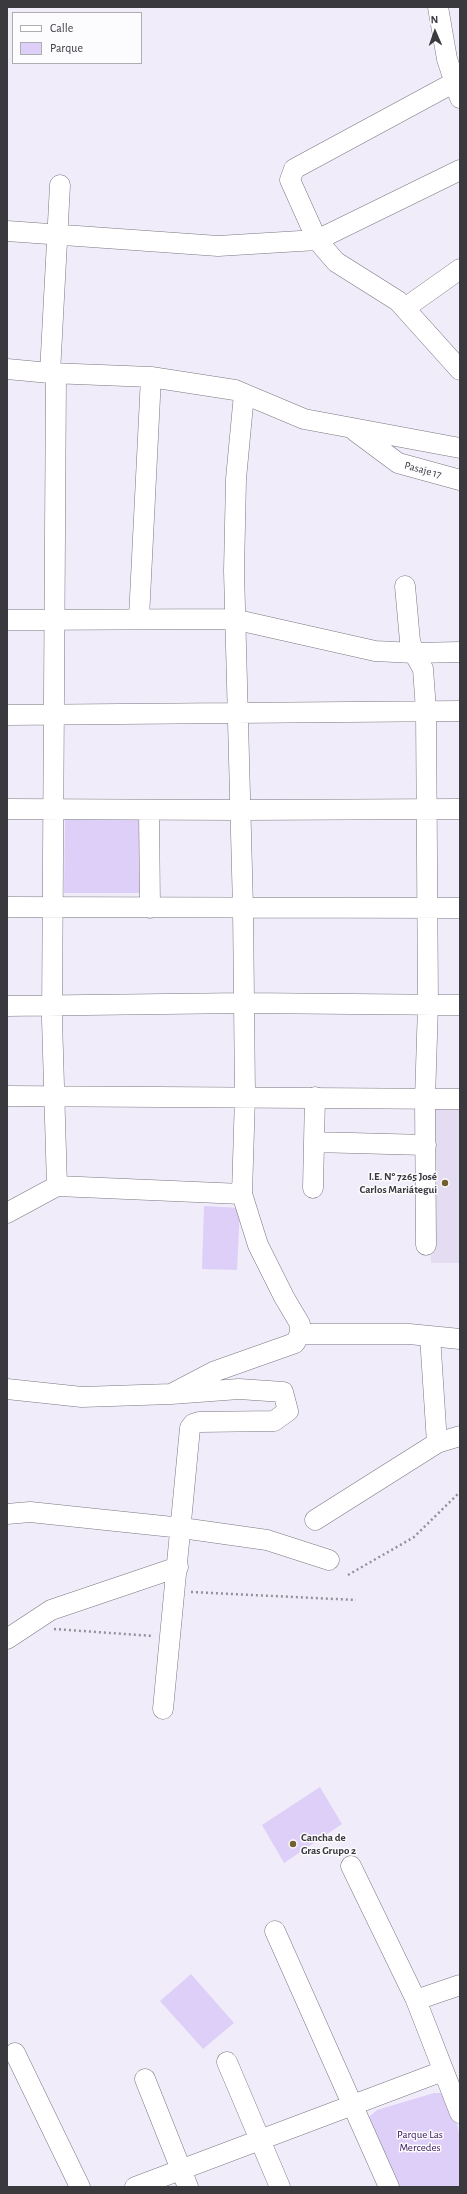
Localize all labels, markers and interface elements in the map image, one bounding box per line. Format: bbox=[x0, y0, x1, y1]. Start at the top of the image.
legend bbox=[12, 12, 142, 64]
north arrow bbox=[415, 12, 455, 52]
text: N bbox=[431, 14, 439, 25]
text: Calle bbox=[50, 22, 73, 34]
text: Parque bbox=[50, 42, 83, 54]
street label: Pasaje 17 bbox=[403, 459, 443, 481]
place label: I.E. Nº 7265 José Carlos Mariátegui bbox=[359, 1170, 437, 1196]
marker: I.E. Nº 7265 José Carlos Mariátegui bbox=[440, 1178, 450, 1188]
place label: Cancha de Gras Grupo 2 bbox=[301, 1831, 356, 1857]
marker: Cancha de Gras Grupo 2 bbox=[288, 1839, 298, 1849]
park label: Parque Las Mercedes bbox=[397, 2128, 443, 2154]

